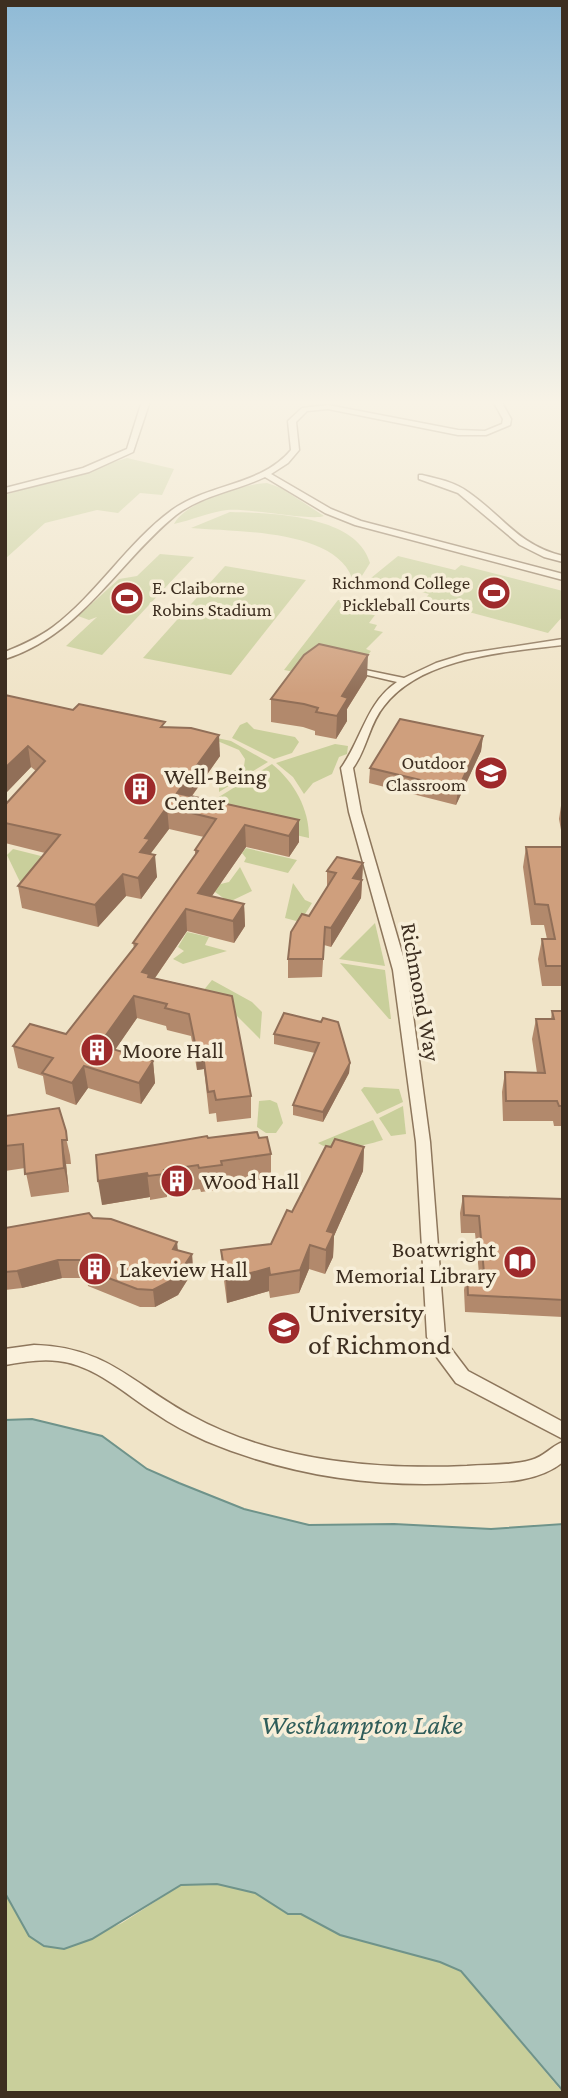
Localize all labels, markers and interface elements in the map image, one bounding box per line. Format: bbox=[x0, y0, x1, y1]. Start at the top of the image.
place label: Richmond College Pickleball Courts bbox=[332, 572, 470, 615]
sports icon: Richmond College Pickleball Courts bbox=[475, 574, 513, 612]
place label: E. Claiborne Robins Stadium bbox=[152, 577, 272, 620]
sports icon: E. Claiborne Robins Stadium bbox=[108, 579, 146, 617]
place label: Outdoor Classroom bbox=[386, 752, 466, 795]
school or university icon: Outdoor Classroom bbox=[472, 754, 510, 792]
place label: Well-Being Center bbox=[164, 763, 267, 815]
building icon: Well-Being Center bbox=[121, 770, 159, 808]
street label: Richmond Way bbox=[396, 921, 446, 1064]
building icon: Moore Hall bbox=[78, 1031, 116, 1069]
place label: Moore Hall bbox=[122, 1037, 224, 1063]
building icon: Wood Hall bbox=[158, 1162, 196, 1200]
place label: Wood Hall bbox=[202, 1168, 299, 1194]
place label: Boatwright Memorial Library bbox=[335, 1236, 496, 1288]
library icon: Boatwright Memorial Library bbox=[501, 1243, 539, 1281]
building icon: Lakeview Hall bbox=[76, 1250, 114, 1288]
place label: Lakeview Hall bbox=[119, 1256, 248, 1282]
place label: University of Richmond bbox=[308, 1297, 451, 1360]
school or university icon: University of Richmond bbox=[265, 1309, 303, 1347]
water label: Westhampton Lake bbox=[261, 1709, 463, 1740]

